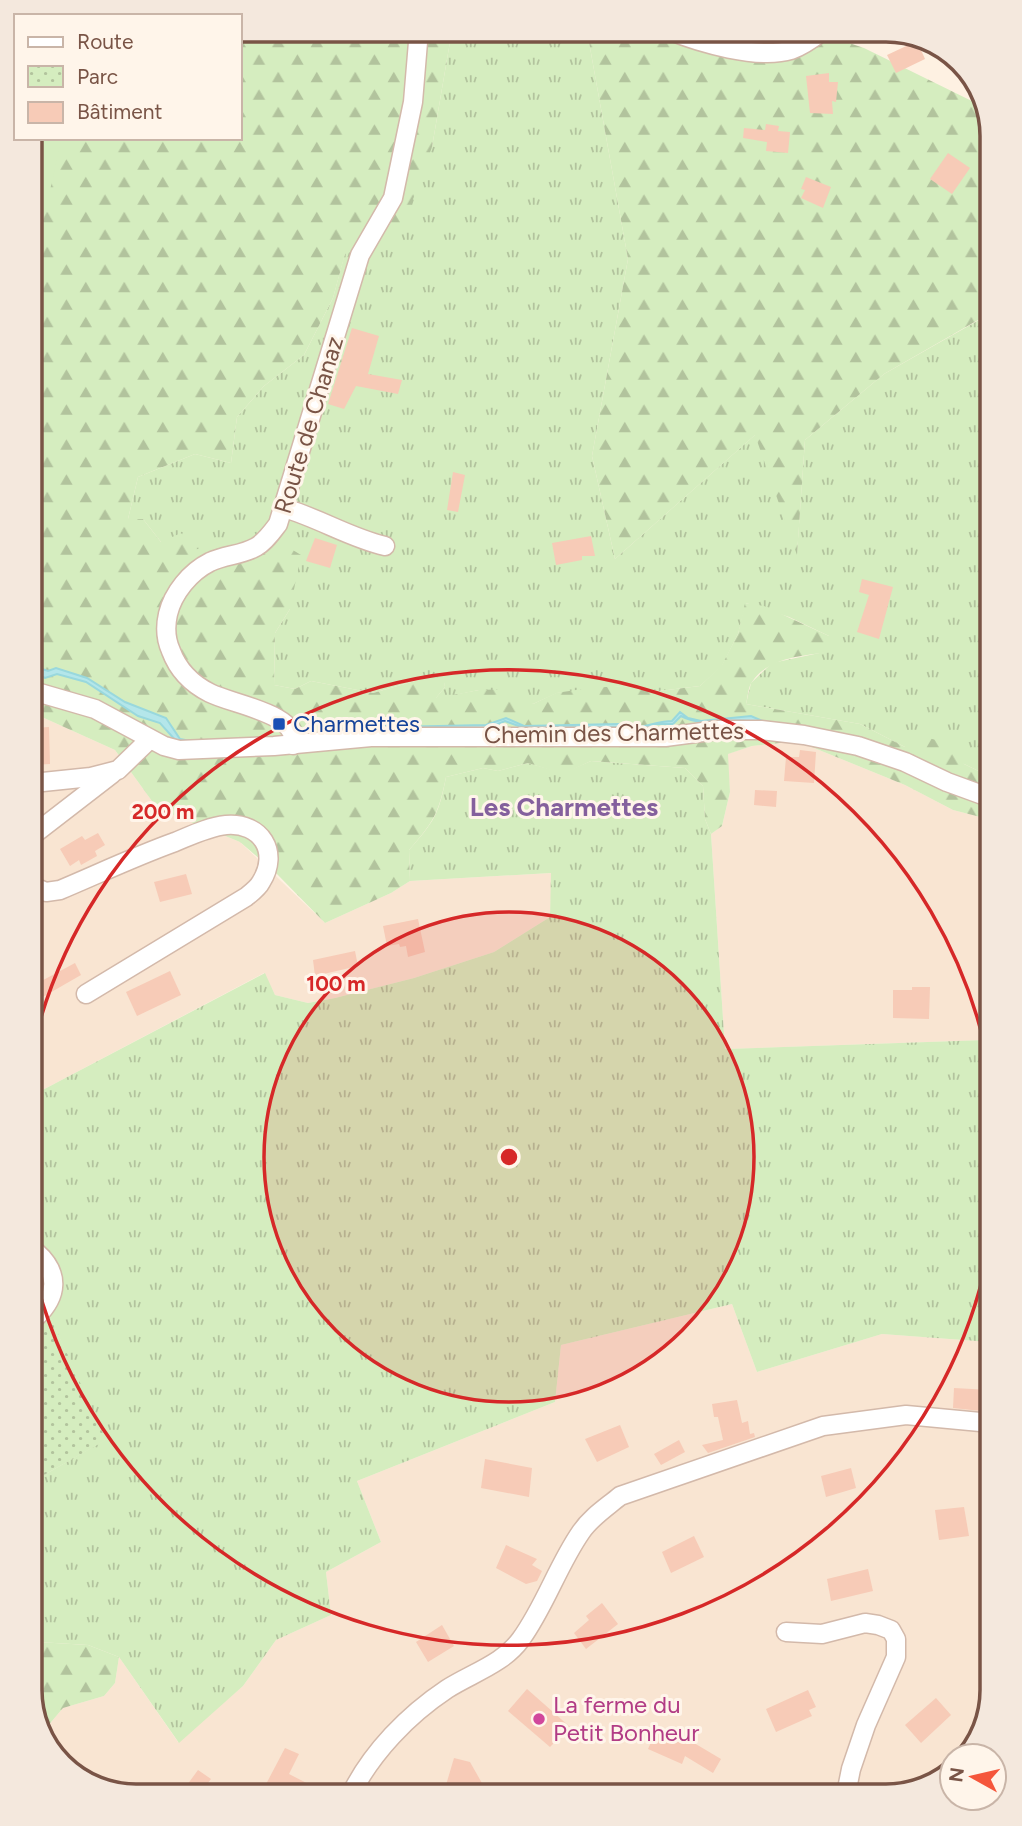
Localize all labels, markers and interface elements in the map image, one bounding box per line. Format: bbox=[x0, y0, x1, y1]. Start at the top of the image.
legend bbox=[14, 14, 242, 140]
text: Route bbox=[77, 29, 133, 54]
text: Parc bbox=[77, 64, 118, 89]
text: Bâtiment bbox=[77, 99, 162, 124]
street label: Route de Chanaz bbox=[268, 333, 349, 517]
place label: Charmettes bbox=[293, 709, 420, 738]
marker: Charmettes bbox=[271, 716, 287, 732]
street label: Chemin des Charmettes bbox=[484, 716, 744, 749]
district label: Les Charmettes bbox=[470, 791, 658, 823]
text: 200 m bbox=[132, 799, 194, 824]
text: 100 m bbox=[306, 971, 366, 996]
centre of rings bbox=[497, 1145, 521, 1169]
place label: La ferme du Petit Bonheur bbox=[553, 1690, 699, 1747]
marker: La ferme du Petit Bonheur bbox=[531, 1711, 547, 1727]
north arrow bbox=[938, 1742, 1008, 1812]
text: N bbox=[944, 1766, 969, 1784]

